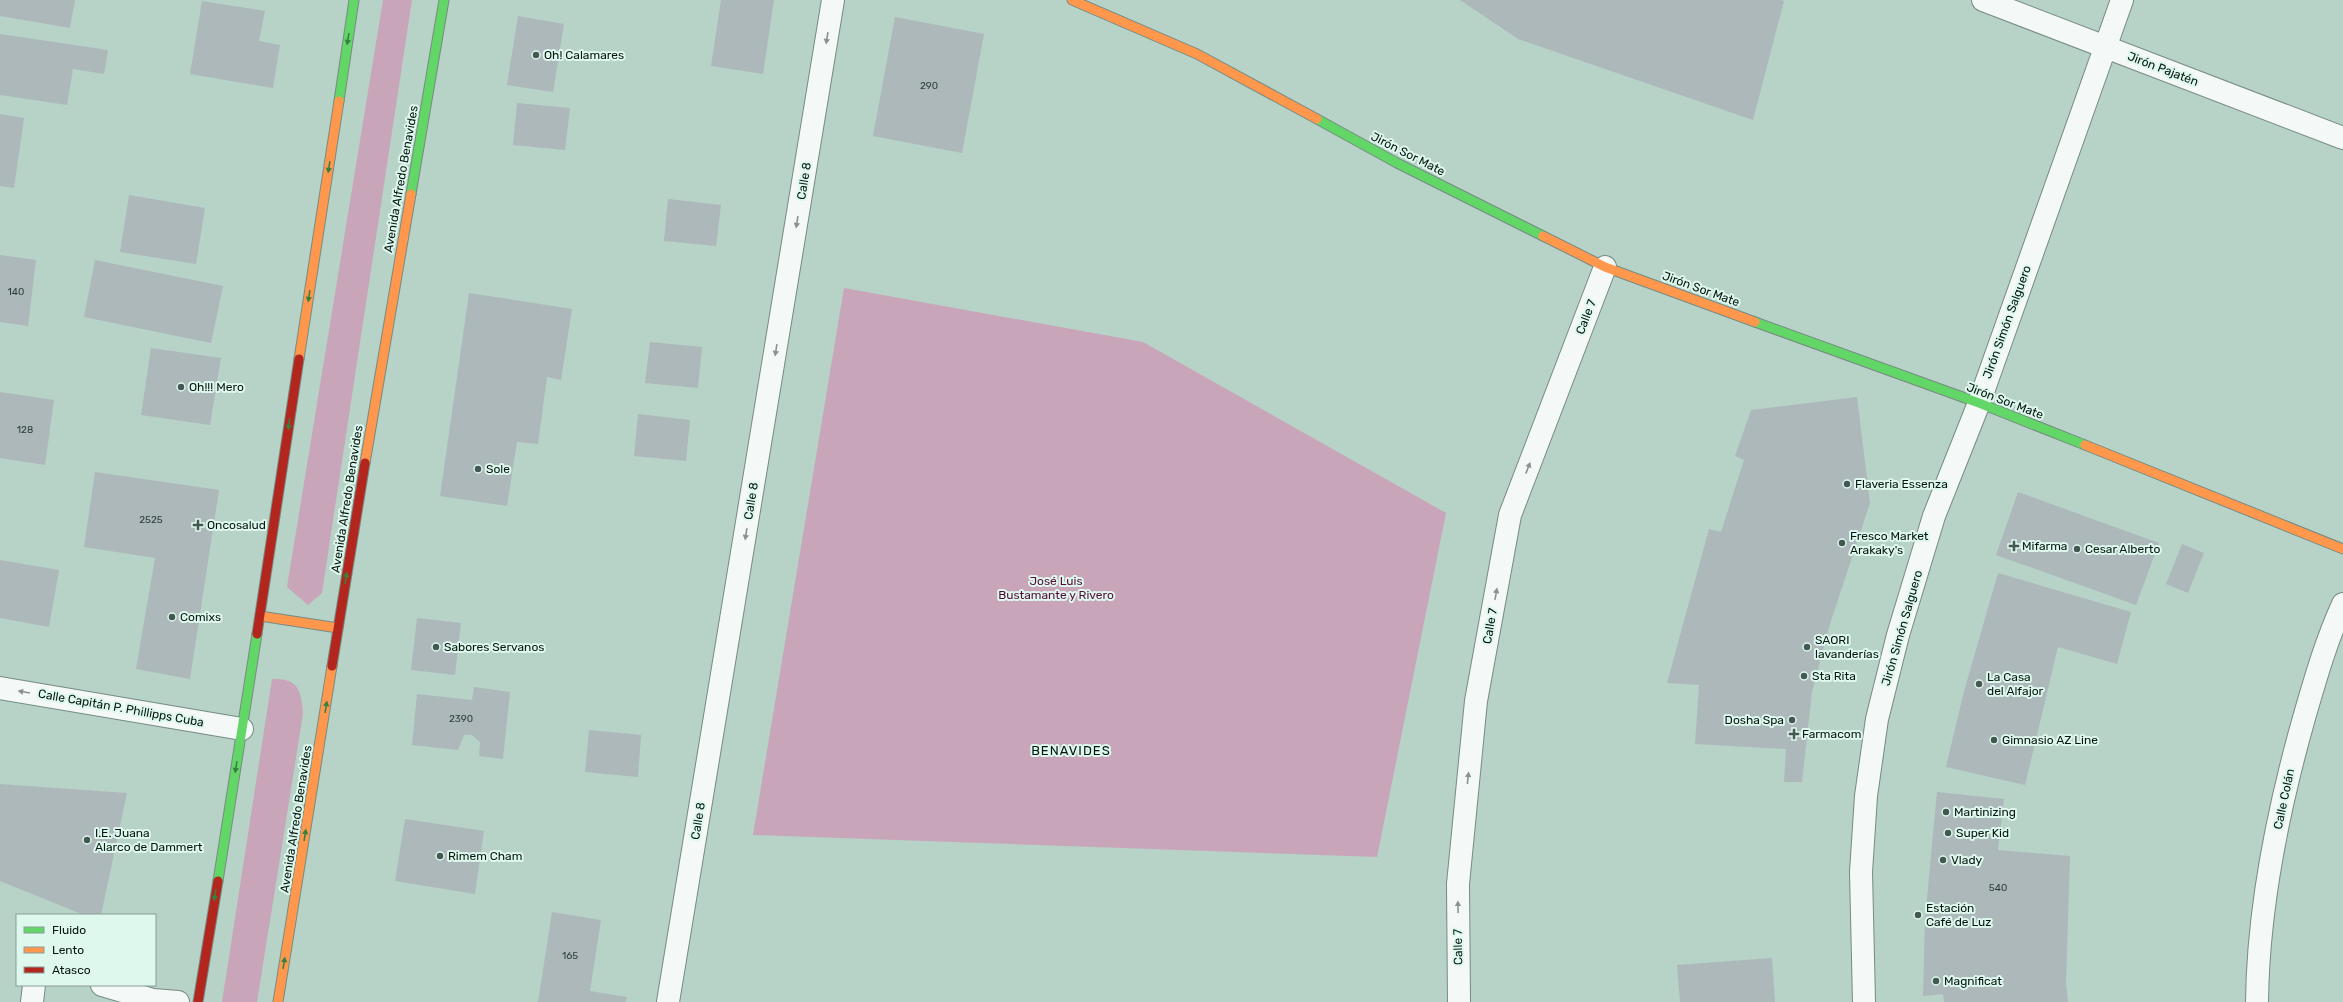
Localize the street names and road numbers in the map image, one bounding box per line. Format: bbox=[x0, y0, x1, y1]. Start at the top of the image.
street label: Jirón Pajatén bbox=[2126, 49, 2200, 89]
street label: Avenida Alfredo Benavides bbox=[381, 104, 421, 254]
street label: Jirón Sor Mate bbox=[1369, 129, 1448, 179]
street label: Calle 8 bbox=[794, 161, 814, 201]
street label: Jirón Simón Salguero bbox=[1980, 263, 2034, 381]
street label: Jirón Sor Mate bbox=[1660, 269, 1742, 310]
street label: Calle 7 bbox=[1573, 298, 1599, 336]
street label: Jirón Sor Mate bbox=[1965, 380, 2046, 422]
street label: Avenida Alfredo Benavides bbox=[328, 424, 366, 574]
street label: Calle 8 bbox=[741, 481, 761, 521]
street label: Jirón Simón Salguero bbox=[1879, 568, 1925, 687]
street label: Calle 7 bbox=[1480, 607, 1500, 645]
street label: Calle Capitán P. Phillipps Cuba bbox=[37, 687, 205, 729]
street label: Avenida Alfredo Benavides bbox=[277, 744, 315, 894]
street label: Calle Colán bbox=[2271, 767, 2297, 831]
street label: Calle 8 bbox=[688, 801, 708, 841]
street label: Calle 7 bbox=[1451, 929, 1465, 965]

